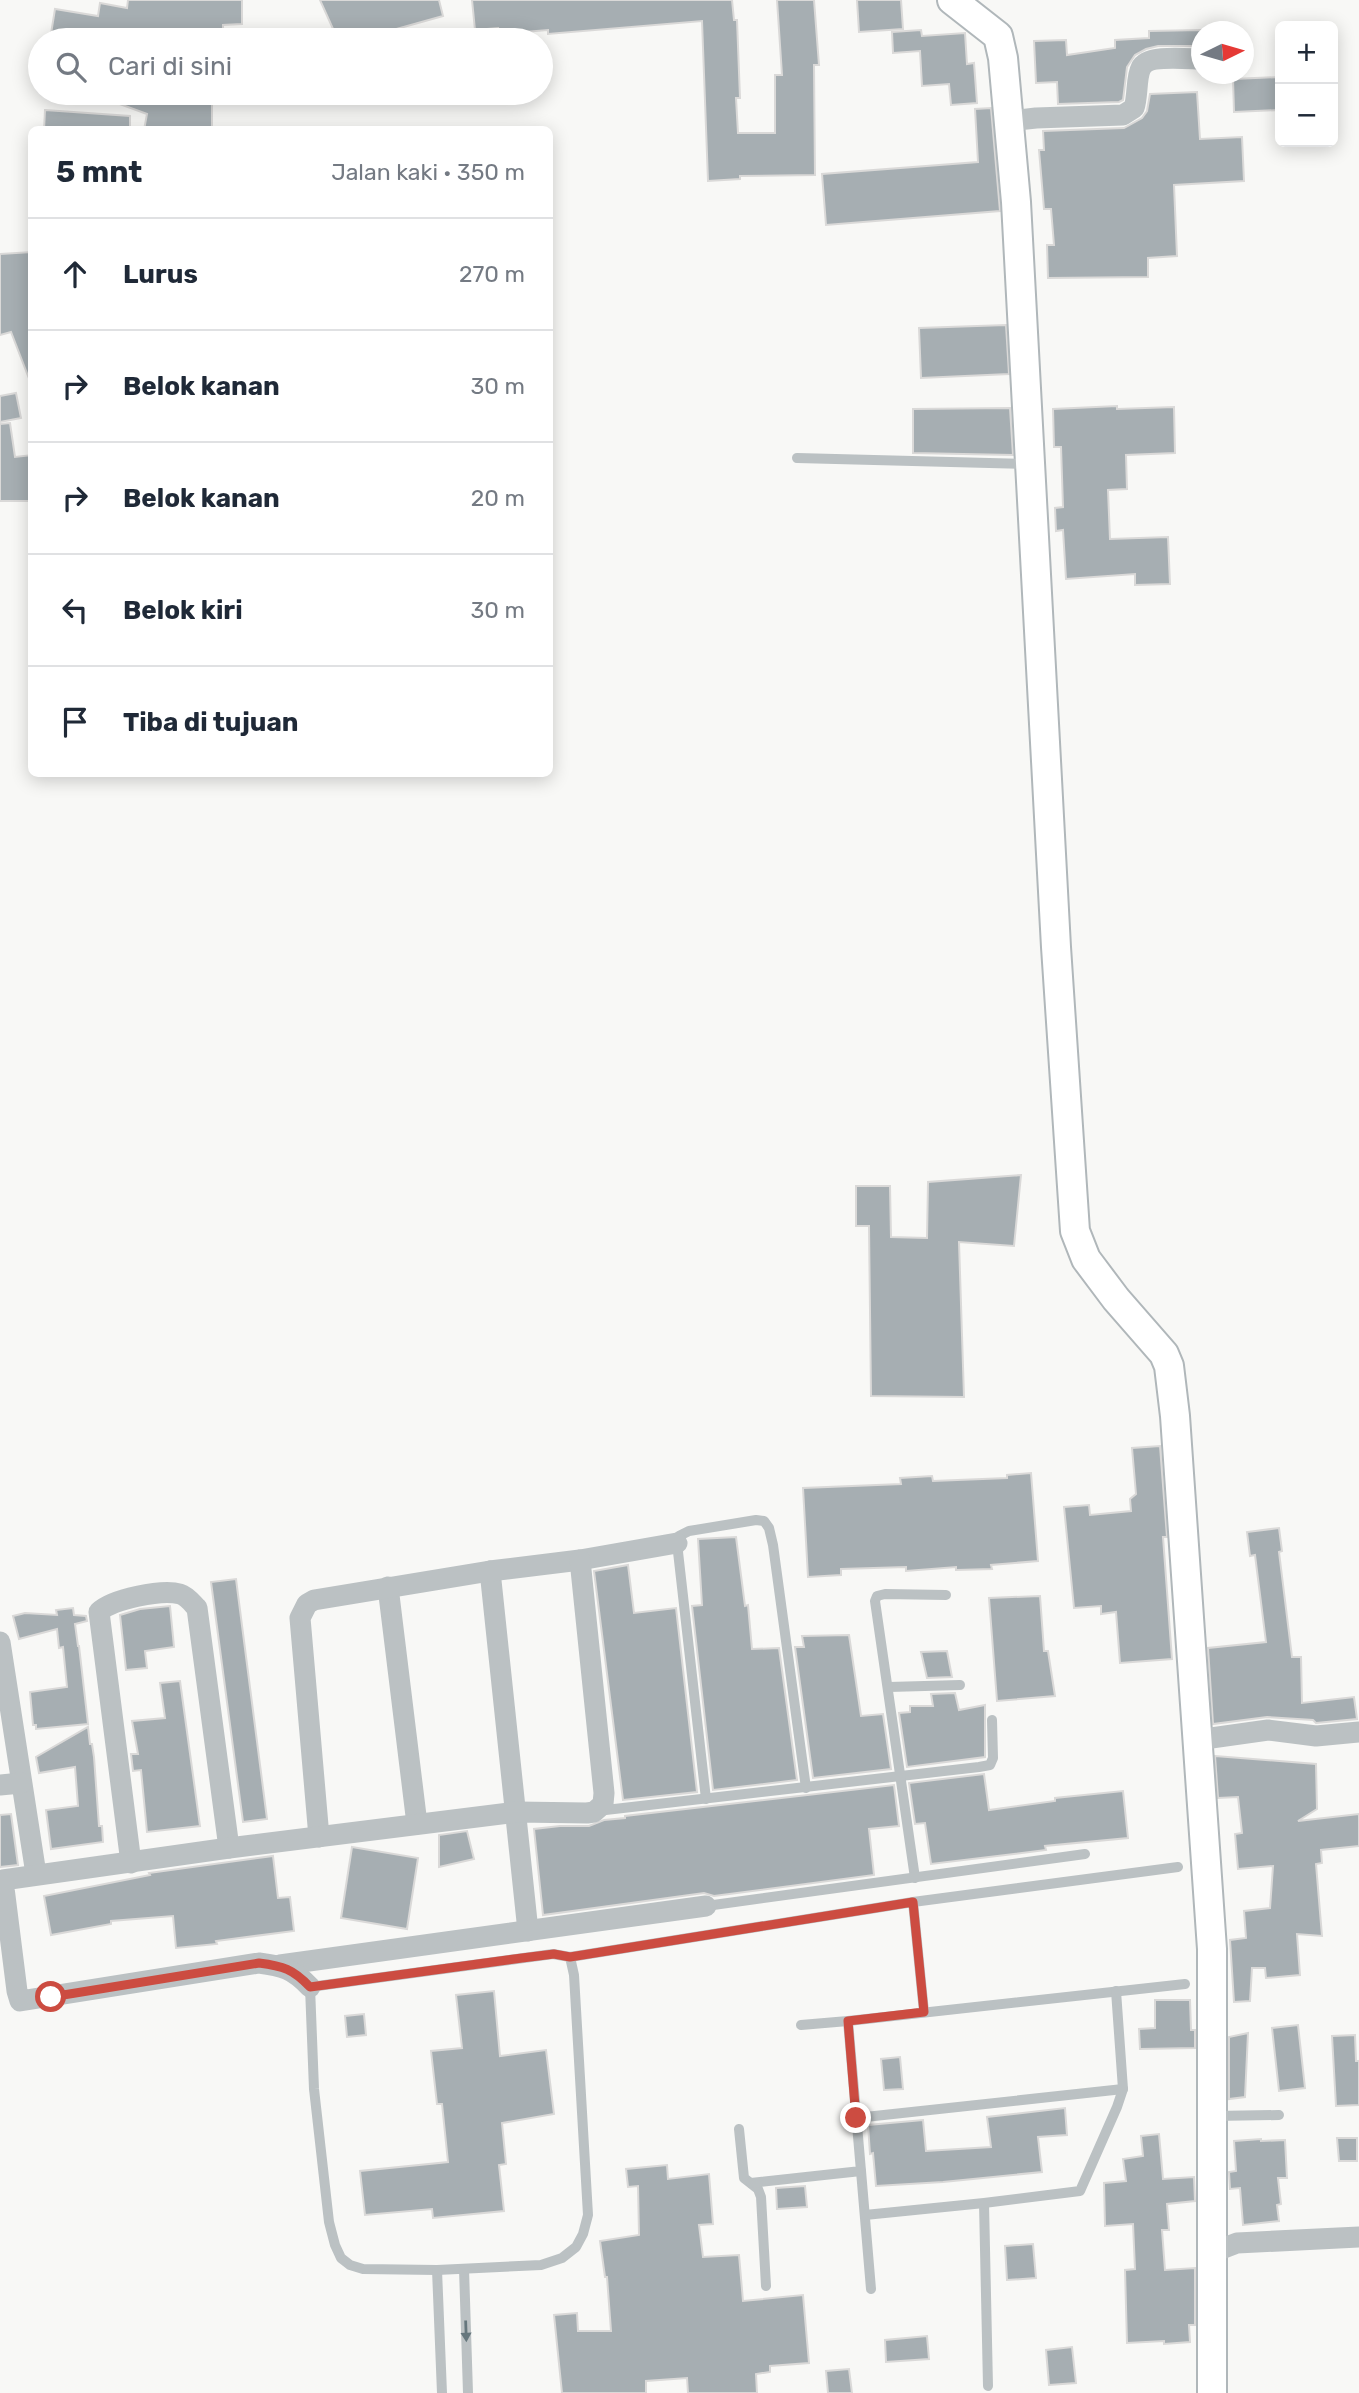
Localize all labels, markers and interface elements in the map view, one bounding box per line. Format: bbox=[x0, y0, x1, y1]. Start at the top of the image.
north arrow bbox=[1191, 21, 1254, 84]
map controls bbox=[1275, 21, 1338, 147]
button: + bbox=[1275, 21, 1338, 84]
search box bbox=[28, 28, 553, 105]
icon: search bbox=[52, 48, 90, 86]
text: Cari di sini bbox=[108, 51, 232, 82]
button: − bbox=[1275, 84, 1338, 147]
text: 5 mnt bbox=[56, 154, 142, 190]
text: Jalan kaki · 350 m bbox=[331, 158, 525, 186]
icon: ahead bbox=[56, 255, 94, 293]
text: Lurus bbox=[123, 259, 198, 290]
text: 270 m bbox=[459, 260, 525, 288]
icon: right bbox=[56, 367, 94, 405]
text: Belok kanan bbox=[123, 371, 280, 402]
text: 30 m bbox=[470, 372, 525, 400]
icon: right bbox=[56, 479, 94, 517]
text: Belok kanan bbox=[123, 483, 280, 514]
text: 20 m bbox=[471, 484, 525, 512]
icon: left bbox=[56, 591, 94, 629]
text: Belok kiri bbox=[123, 595, 243, 626]
text: 30 m bbox=[470, 596, 525, 624]
icon: arrive bbox=[56, 703, 94, 741]
text: Tiba di tujuan bbox=[123, 707, 298, 738]
route start bbox=[35, 1981, 66, 2012]
route end bbox=[840, 2102, 871, 2133]
one-way arrow bbox=[460, 2320, 471, 2342]

